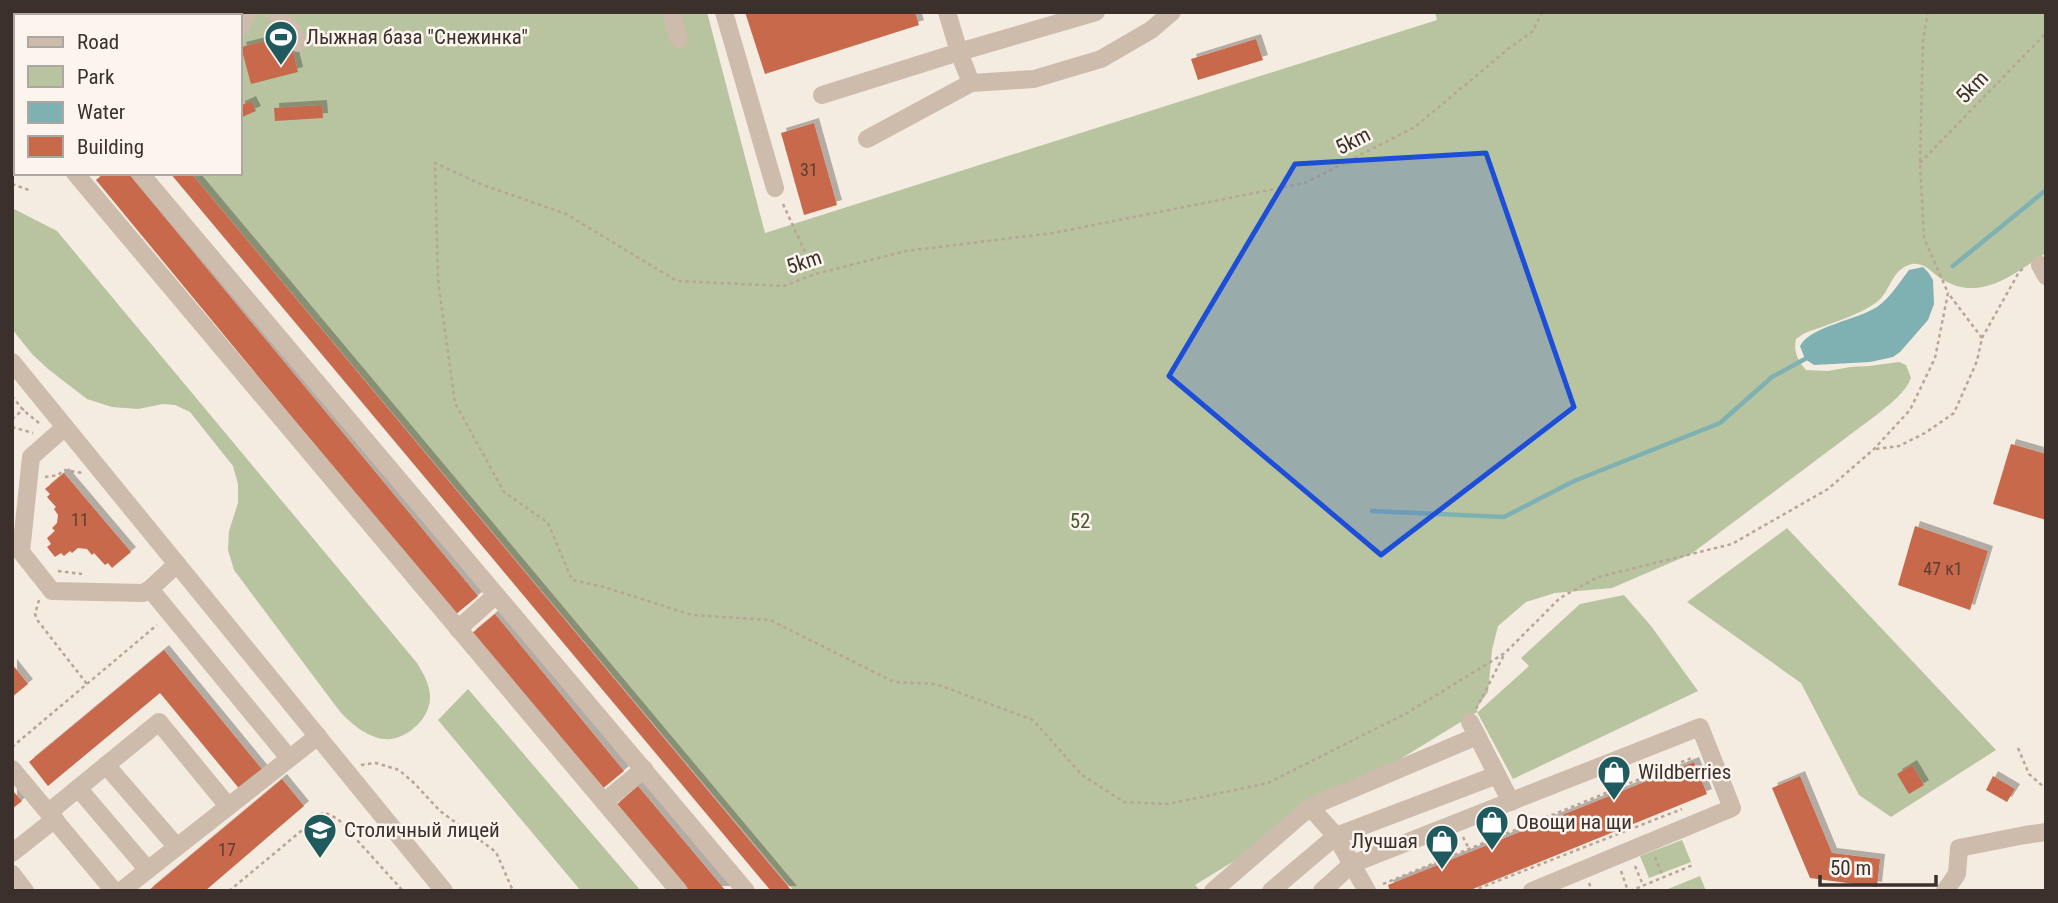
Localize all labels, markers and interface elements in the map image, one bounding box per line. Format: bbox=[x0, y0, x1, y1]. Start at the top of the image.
legend bbox=[14, 14, 242, 175]
sports icon: Лыжная база "Снежинка" bbox=[262, 18, 300, 67]
place label: Лыжная база "Снежинка" bbox=[306, 25, 528, 49]
text: Road bbox=[77, 30, 119, 54]
text: Park bbox=[77, 65, 115, 89]
street label: 5km bbox=[1951, 66, 1993, 108]
text: Water bbox=[77, 100, 125, 124]
street label: 5km bbox=[1332, 122, 1374, 160]
text: Building bbox=[77, 135, 144, 159]
house number: 31 bbox=[800, 159, 818, 180]
street label: 5km bbox=[783, 245, 825, 279]
house number: 11 bbox=[71, 509, 89, 530]
park label: 52 bbox=[1070, 509, 1090, 533]
house number: 47 к1 bbox=[1923, 558, 1963, 579]
shop icon: Wildberries bbox=[1595, 753, 1633, 802]
place label: Wildberries bbox=[1638, 760, 1731, 784]
shop icon: Овощи на щи bbox=[1473, 803, 1511, 852]
place label: Овощи на щи bbox=[1516, 810, 1632, 834]
school or university icon: Столичный лицей bbox=[301, 811, 339, 860]
place label: Столичный лицей bbox=[344, 818, 500, 842]
shop icon: Лучшая bbox=[1423, 822, 1461, 871]
place label: Лучшая bbox=[1351, 829, 1418, 853]
house number: 17 bbox=[218, 839, 236, 860]
scale bar bbox=[1820, 844, 1936, 888]
text: 50 m bbox=[1830, 856, 1871, 880]

